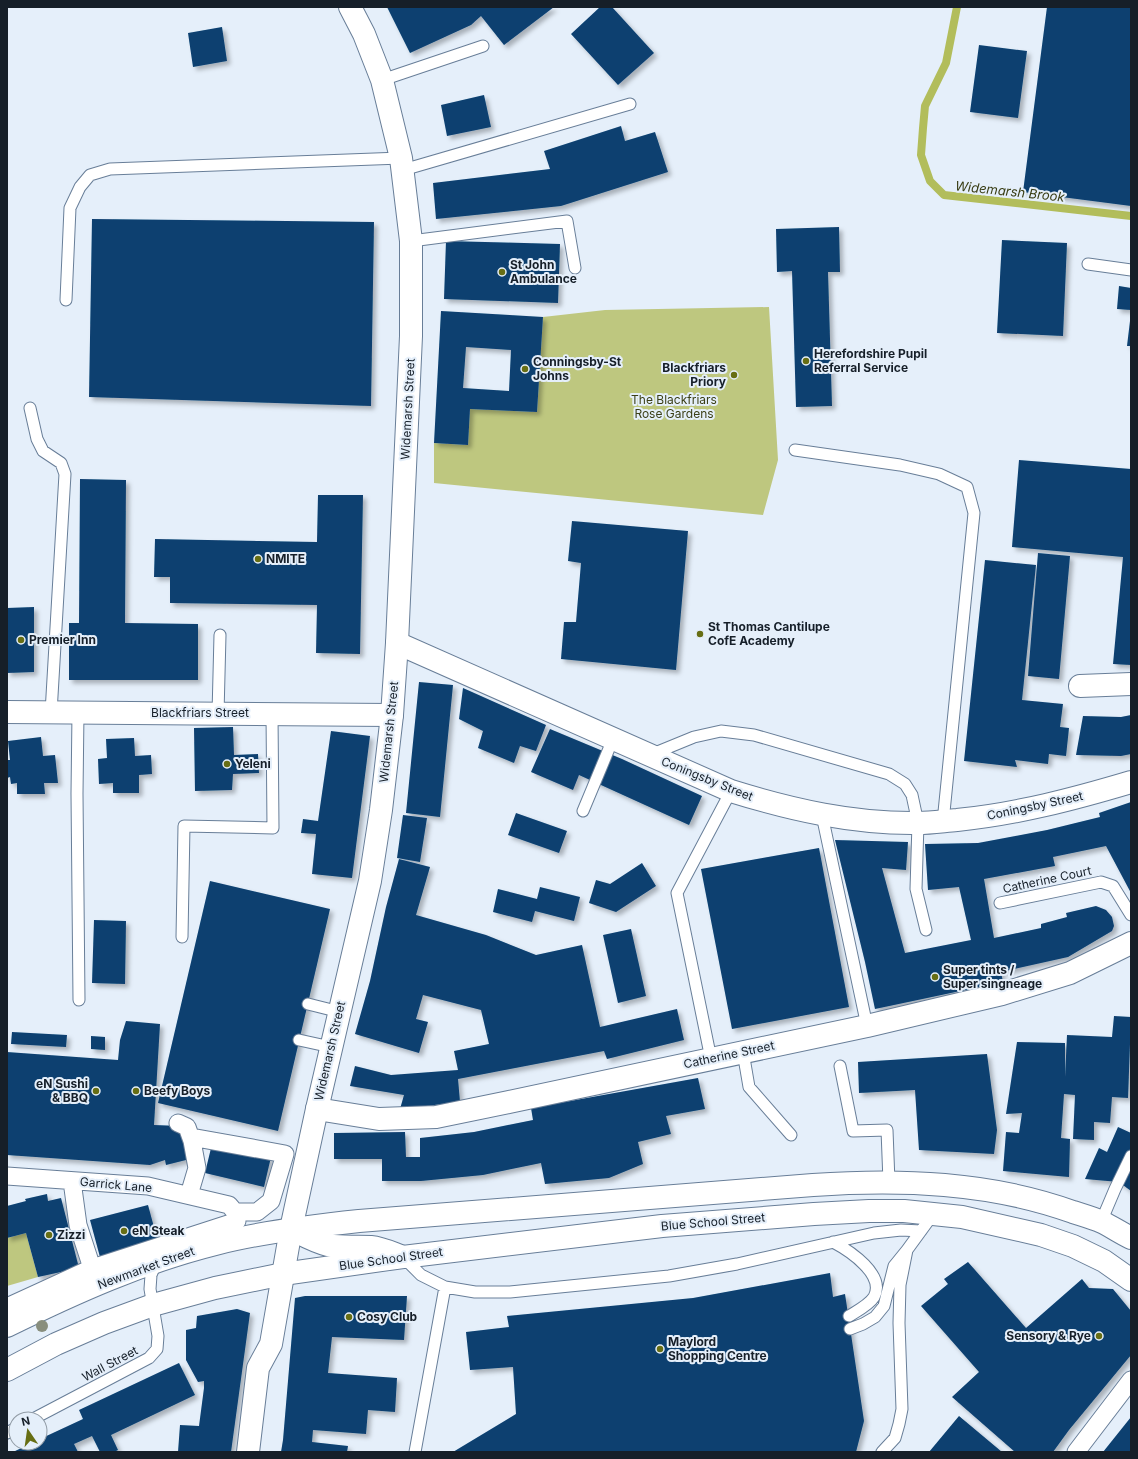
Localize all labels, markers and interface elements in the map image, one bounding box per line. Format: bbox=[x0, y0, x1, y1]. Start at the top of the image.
water label: Widemarsh Brook bbox=[955, 177, 1066, 205]
place label: St John Ambulance bbox=[510, 257, 577, 286]
marker: St John Ambulance bbox=[497, 267, 507, 277]
place label: Herefordshire Pupil Referral Service bbox=[814, 346, 927, 375]
place label: Conningsby-St Johns bbox=[533, 354, 622, 383]
marker: Herefordshire Pupil Referral Service bbox=[801, 356, 811, 366]
street label: Widemarsh Street bbox=[397, 358, 418, 460]
place label: Blackfriars Priory bbox=[662, 360, 727, 389]
marker: Conningsby-St Johns bbox=[520, 364, 530, 374]
marker: Blackfriars Priory bbox=[729, 370, 739, 380]
park label: The Blackfriars Rose Gardens bbox=[631, 392, 717, 421]
place label: NMITE bbox=[266, 551, 305, 566]
marker: NMITE bbox=[253, 554, 263, 564]
place label: St Thomas Cantilupe CofE Academy bbox=[708, 619, 830, 648]
marker: St Thomas Cantilupe CofE Academy bbox=[695, 629, 705, 639]
place label: Premier Inn bbox=[29, 632, 96, 647]
marker: Premier Inn bbox=[16, 635, 26, 645]
street label: Widemarsh Street bbox=[376, 681, 401, 783]
street label: Blackfriars Street bbox=[151, 705, 249, 720]
street label: Coningsby Street bbox=[659, 753, 755, 804]
place label: Yeleni bbox=[235, 756, 271, 771]
marker: Yeleni bbox=[222, 759, 232, 769]
street label: Coningsby Street bbox=[985, 788, 1084, 823]
street label: Catherine Court bbox=[1001, 863, 1093, 896]
place label: Super tints / Super singneage bbox=[943, 962, 1042, 991]
marker: Super tints / Super singneage bbox=[930, 972, 940, 982]
street label: Widemarsh Street bbox=[311, 1000, 348, 1102]
street label: Catherine Street bbox=[682, 1038, 776, 1071]
place label: eN Sushi & BBQ bbox=[36, 1076, 88, 1105]
place label: Beefy Boys bbox=[144, 1083, 210, 1098]
marker: eN Sushi & BBQ bbox=[91, 1086, 101, 1096]
marker: Beefy Boys bbox=[131, 1086, 141, 1096]
street label: Garrick Lane bbox=[79, 1174, 153, 1195]
street label: Blue School Street bbox=[660, 1209, 766, 1234]
place label: eN Steak bbox=[132, 1223, 185, 1238]
marker: eN Steak bbox=[119, 1226, 129, 1236]
place label: Zizzi bbox=[57, 1227, 85, 1242]
marker: Zizzi bbox=[44, 1230, 54, 1240]
street label: Newmarket Street bbox=[95, 1243, 196, 1292]
street label: Blue School Street bbox=[338, 1244, 444, 1273]
place label: Cosy Club bbox=[357, 1309, 418, 1324]
marker: Cosy Club bbox=[344, 1312, 354, 1322]
place label: Sensory & Rye bbox=[1006, 1328, 1091, 1343]
marker: Sensory & Rye bbox=[1094, 1331, 1104, 1341]
place label: Maylord Shopping Centre bbox=[668, 1334, 767, 1363]
street label: Wall Street bbox=[79, 1343, 140, 1385]
marker: Maylord Shopping Centre bbox=[655, 1344, 665, 1354]
north arrow bbox=[8, 1411, 48, 1451]
text: N bbox=[20, 1413, 31, 1429]

